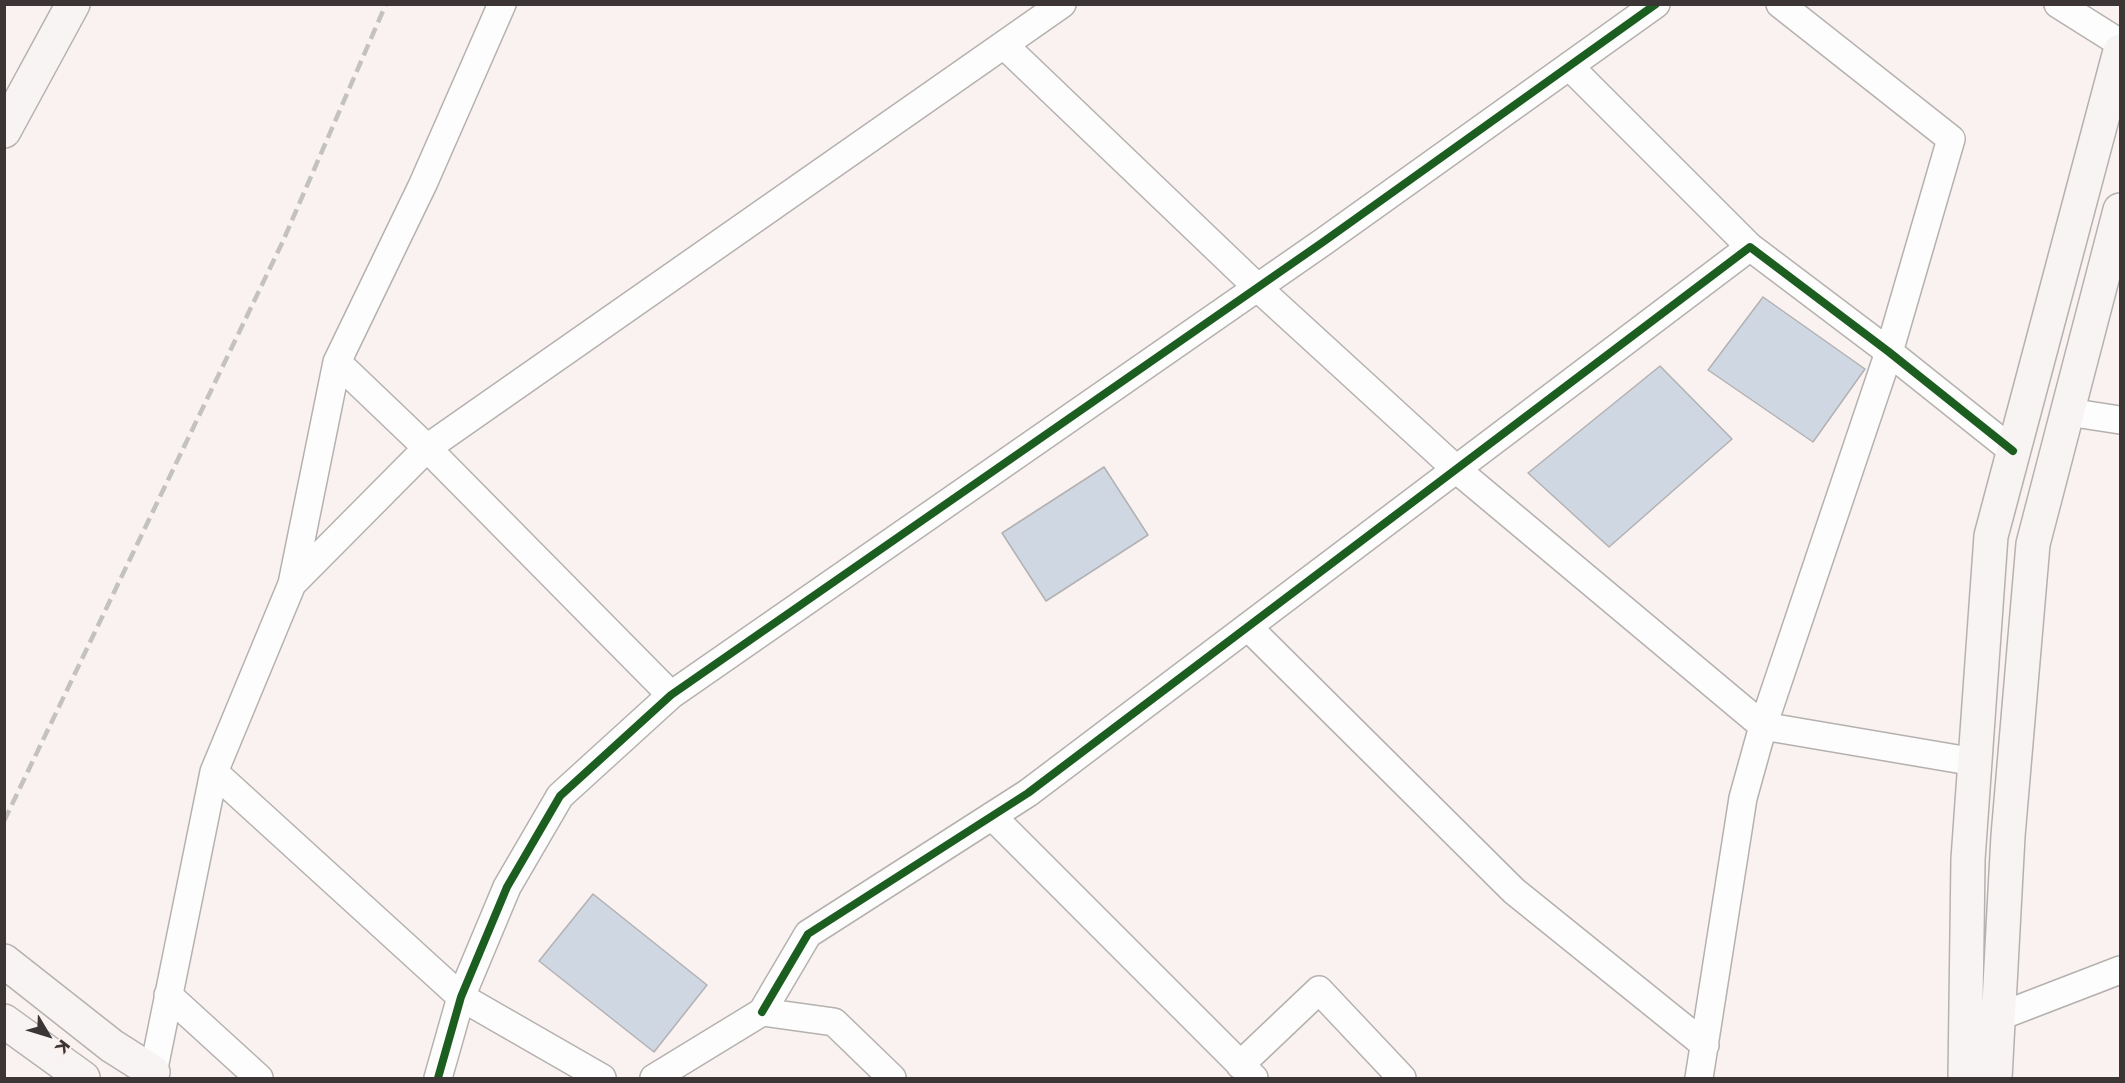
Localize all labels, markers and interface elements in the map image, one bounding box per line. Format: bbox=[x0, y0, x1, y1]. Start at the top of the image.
north arrow bbox=[18, 1005, 78, 1065]
text: K bbox=[51, 1036, 74, 1057]

